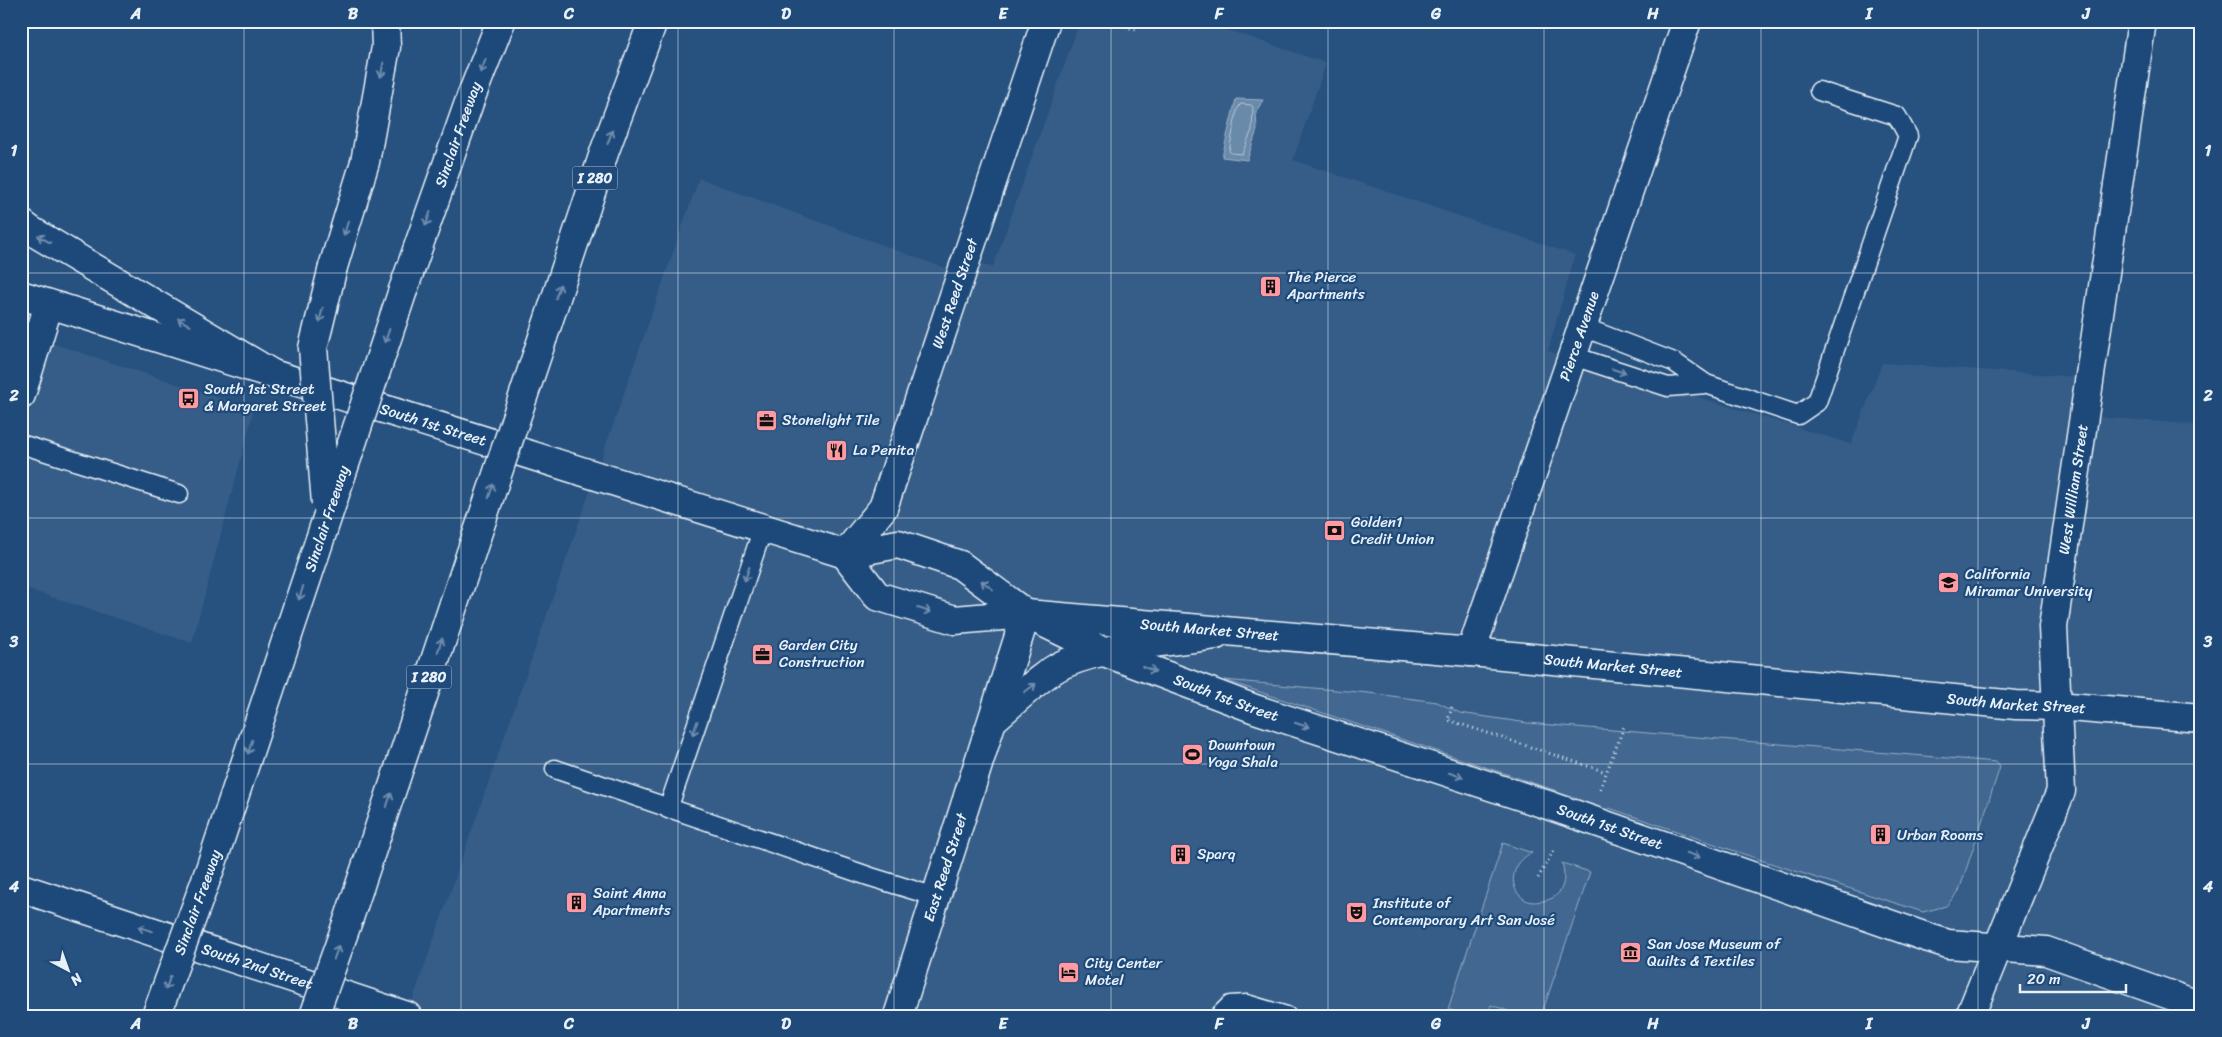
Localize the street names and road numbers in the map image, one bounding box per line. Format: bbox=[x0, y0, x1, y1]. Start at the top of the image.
street label: Sinclair Freeway bbox=[427, 77, 489, 191]
road number: I 280 bbox=[572, 167, 618, 190]
street label: West Reed Street bbox=[924, 234, 986, 352]
street label: Pierce Avenue bbox=[1552, 287, 1607, 385]
street label: South 1st Street bbox=[376, 396, 490, 454]
street label: West William Street bbox=[2051, 422, 2096, 556]
street label: Sinclair Freeway bbox=[297, 462, 357, 575]
street label: South Market Street bbox=[1139, 611, 1281, 649]
street label: South Market Street bbox=[1542, 646, 1684, 686]
road number: I 280 bbox=[406, 666, 452, 689]
street label: South 1st Street bbox=[1170, 666, 1283, 729]
street label: South Market Street bbox=[1946, 685, 2087, 721]
street label: South 1st Street bbox=[1553, 796, 1667, 857]
street label: East Reed Street bbox=[916, 809, 975, 925]
street label: Sinclair Freeway bbox=[166, 846, 229, 959]
street label: South 2nd Street bbox=[198, 936, 317, 997]

